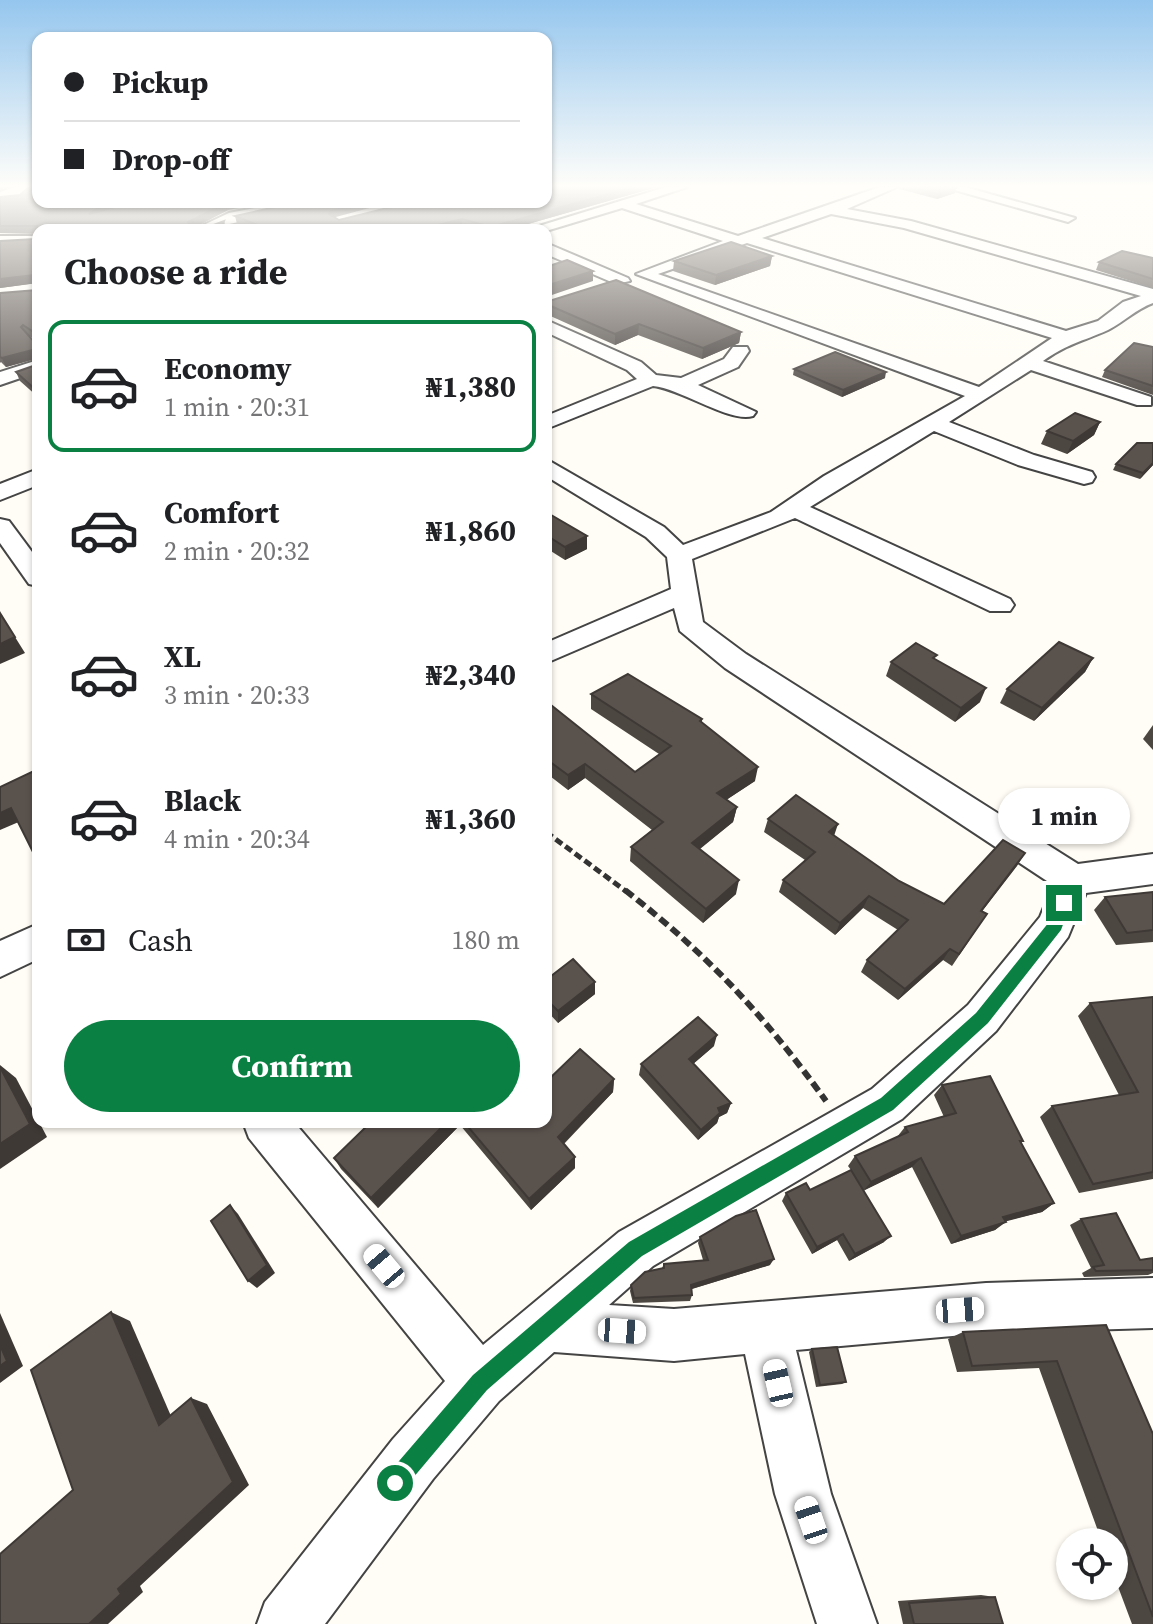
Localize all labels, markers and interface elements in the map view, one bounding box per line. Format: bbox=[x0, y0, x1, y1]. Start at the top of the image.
text: Pickup bbox=[112, 62, 208, 103]
text: Drop-off bbox=[112, 139, 230, 180]
text: Choose a ride bbox=[64, 247, 287, 296]
text: Economy bbox=[164, 348, 292, 389]
icon: car bbox=[68, 350, 140, 422]
text: ₦1,380 bbox=[426, 366, 516, 407]
text: 1 min · 20:31 bbox=[164, 389, 310, 425]
text: Comfort bbox=[164, 492, 279, 533]
icon: car bbox=[68, 494, 140, 566]
text: ₦1,860 bbox=[426, 510, 516, 551]
text: 2 min · 20:32 bbox=[164, 533, 310, 569]
text: XL bbox=[164, 636, 201, 677]
icon: car bbox=[68, 638, 140, 710]
text: ₦2,340 bbox=[426, 654, 516, 695]
text: 3 min · 20:33 bbox=[164, 677, 310, 713]
text: Black bbox=[164, 780, 241, 821]
icon: car bbox=[68, 782, 140, 854]
callout: 1 min bbox=[998, 787, 1130, 843]
text: ₦1,360 bbox=[426, 798, 516, 839]
text: 1 min bbox=[1030, 798, 1098, 834]
text: 4 min · 20:34 bbox=[164, 821, 310, 857]
route end bbox=[1046, 885, 1082, 921]
icon: cash bbox=[64, 918, 108, 962]
text: Cash bbox=[128, 920, 193, 961]
text: 180 m bbox=[452, 922, 520, 958]
button: Confirm bbox=[64, 1020, 520, 1112]
car bbox=[359, 1240, 409, 1292]
car bbox=[935, 1296, 985, 1324]
car bbox=[597, 1317, 647, 1345]
car bbox=[761, 1357, 795, 1409]
route start bbox=[377, 1465, 413, 1501]
car bbox=[792, 1493, 830, 1547]
map controls bbox=[1056, 1528, 1128, 1600]
button: locate bbox=[1056, 1528, 1128, 1600]

